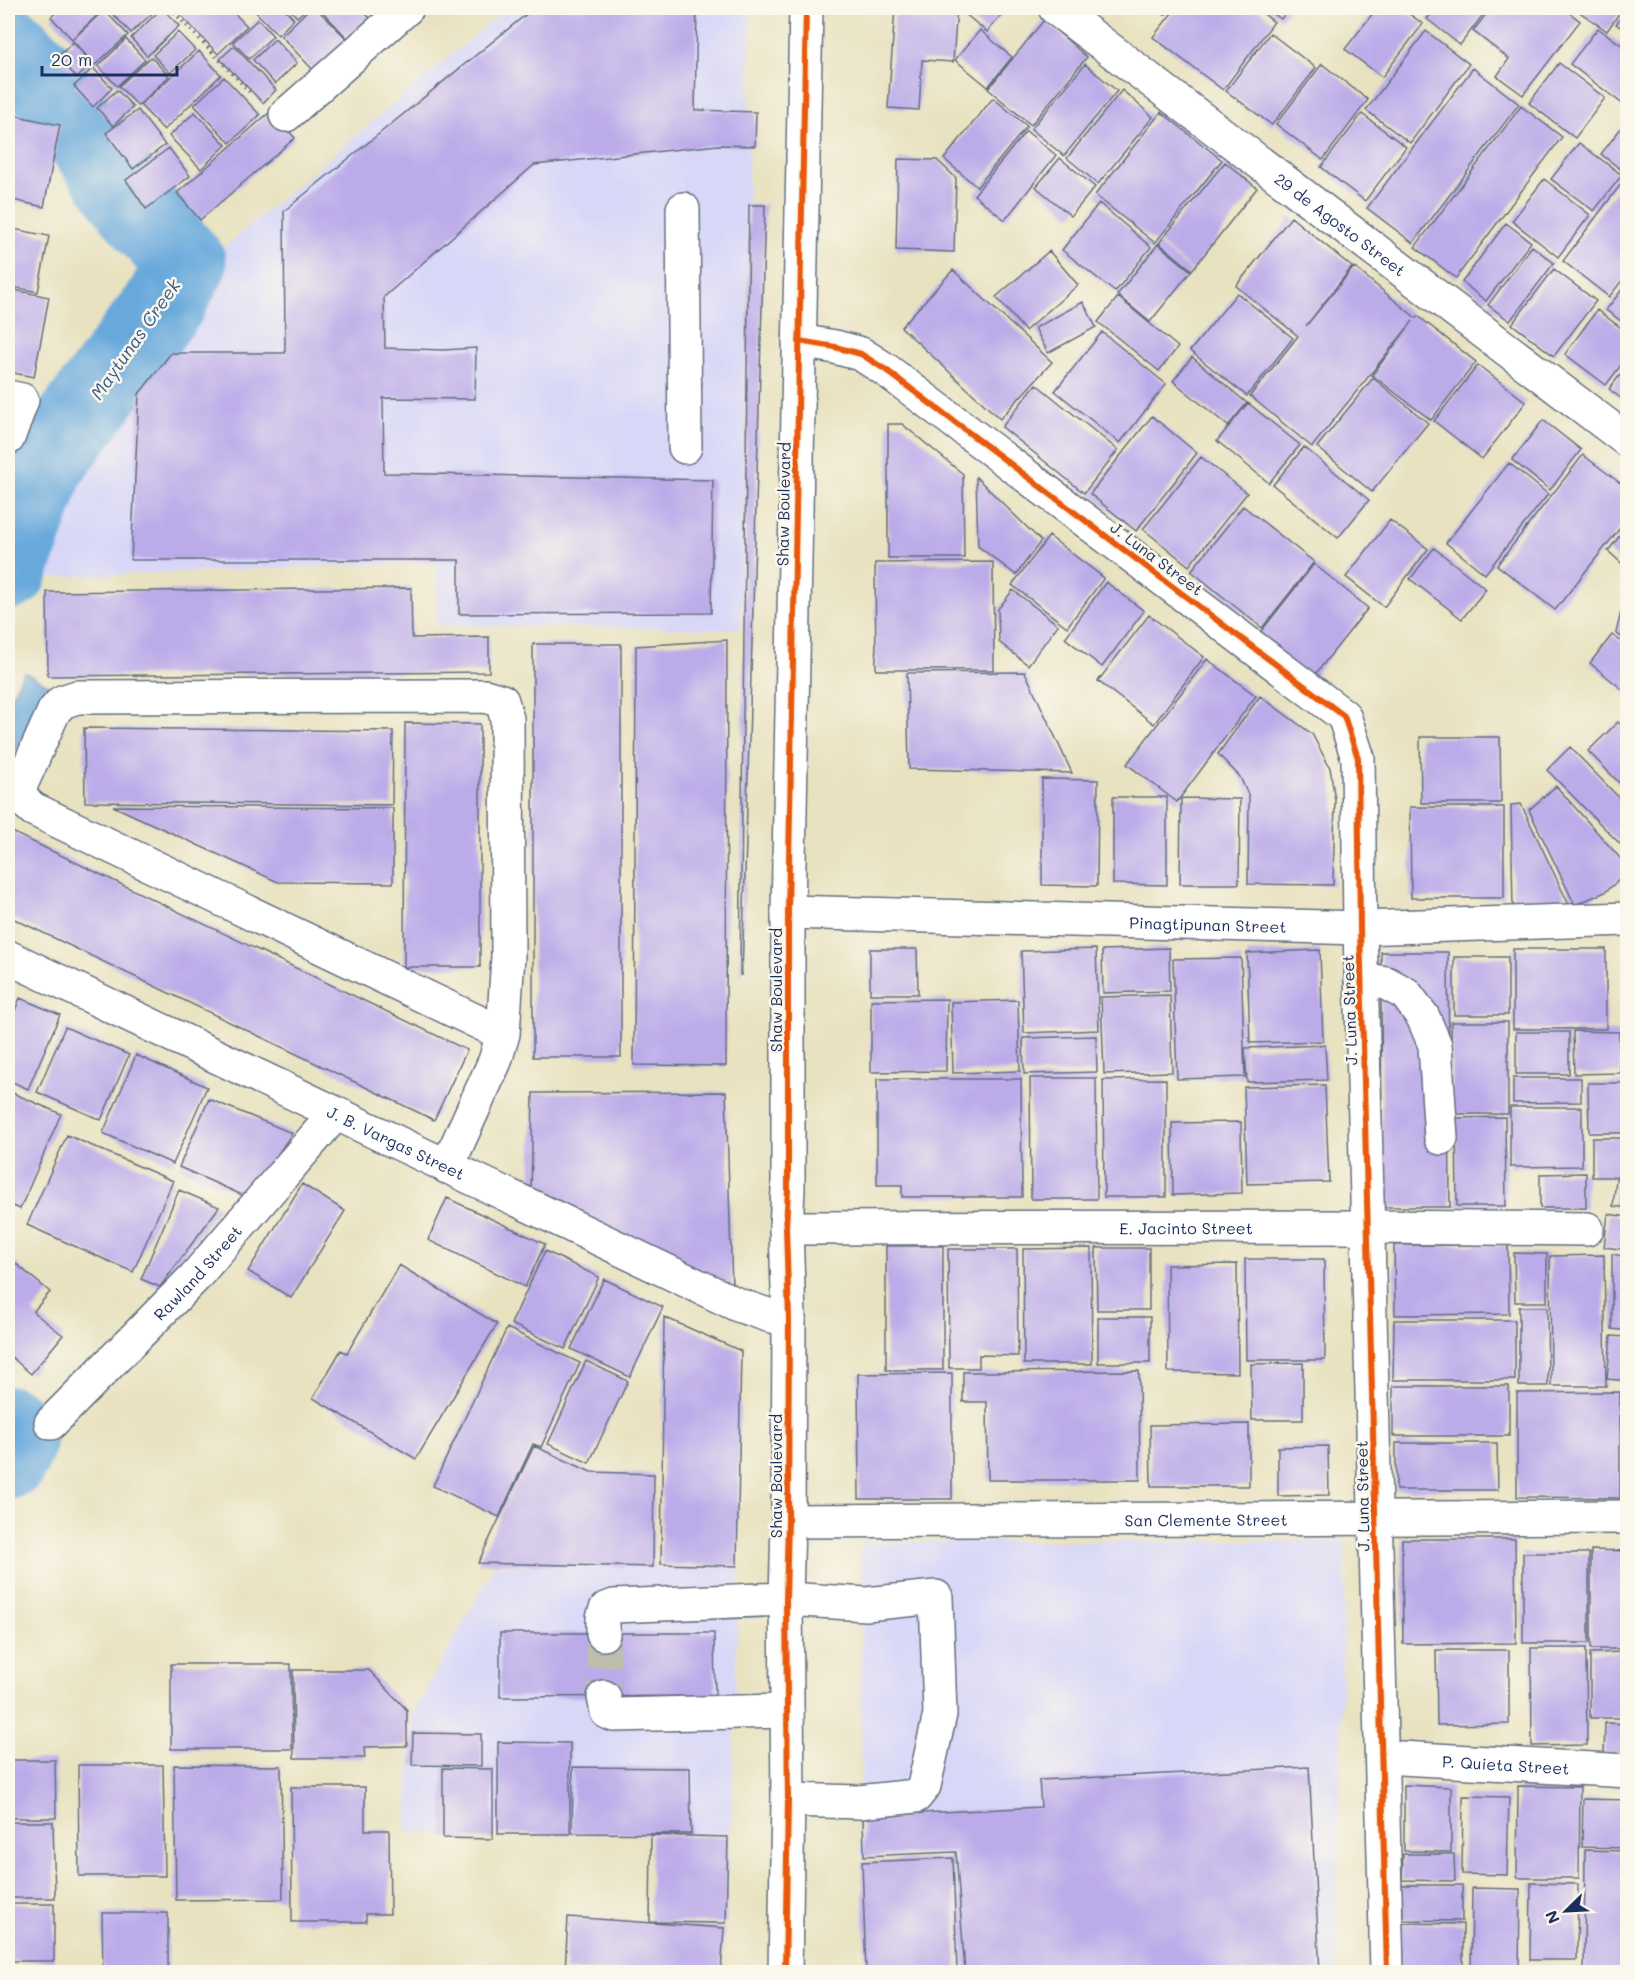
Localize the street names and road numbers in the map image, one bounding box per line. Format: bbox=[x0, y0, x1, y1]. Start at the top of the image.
street label: 29 de Agosto Street bbox=[1271, 168, 1410, 280]
street label: Shaw Boulevard bbox=[771, 442, 795, 566]
street label: J. Luna Street bbox=[1106, 516, 1208, 600]
street label: Pinagtipunan Street bbox=[1129, 911, 1287, 936]
street label: Shaw Boulevard bbox=[765, 928, 786, 1052]
street label: J. Luna Street bbox=[1337, 954, 1361, 1066]
street label: J. B. Vargas Street bbox=[324, 1100, 468, 1184]
street label: E. Jacinto Street bbox=[1119, 1217, 1253, 1238]
street label: Rawland Street bbox=[148, 1220, 246, 1324]
street label: Shaw Boulevard bbox=[765, 1414, 786, 1538]
street label: J. Luna Street bbox=[1351, 1440, 1373, 1552]
street label: San Clemente Street bbox=[1124, 1508, 1288, 1530]
street label: P. Quieta Street bbox=[1442, 1750, 1570, 1778]

